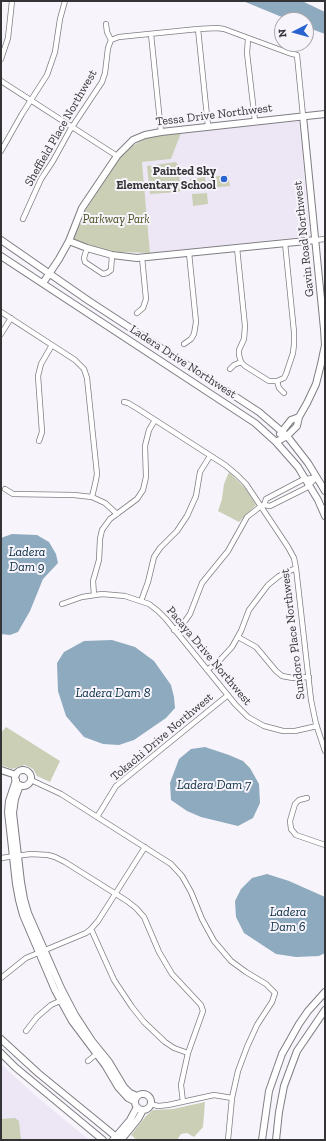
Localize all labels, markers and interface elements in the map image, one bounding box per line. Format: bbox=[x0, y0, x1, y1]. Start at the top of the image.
north arrow bbox=[274, 12, 314, 52]
text: N bbox=[276, 28, 289, 38]
street label: Sheffield Place Northwest bbox=[22, 67, 100, 189]
street label: Tessa Drive Northwest bbox=[155, 101, 273, 129]
place label: Painted Sky Elementary School bbox=[116, 165, 216, 193]
marker: Painted Sky Elementary School bbox=[219, 174, 229, 184]
street label: Gavin Road Northwest bbox=[291, 180, 317, 298]
park label: Parkway Park bbox=[82, 213, 150, 227]
street label: Ladera Drive Northwest bbox=[127, 322, 239, 402]
water label: Ladera Dam 9 bbox=[9, 544, 45, 575]
street label: Sundoro Place Northwest bbox=[278, 568, 308, 700]
street label: Pacaya Drive Northwest bbox=[163, 604, 255, 708]
water label: Ladera Dam 8 bbox=[75, 685, 151, 701]
street label: Tokachi Drive Northwest bbox=[108, 690, 216, 784]
water label: Ladera Dam 7 bbox=[177, 777, 251, 793]
water label: Ladera Dam 6 bbox=[270, 904, 306, 935]

